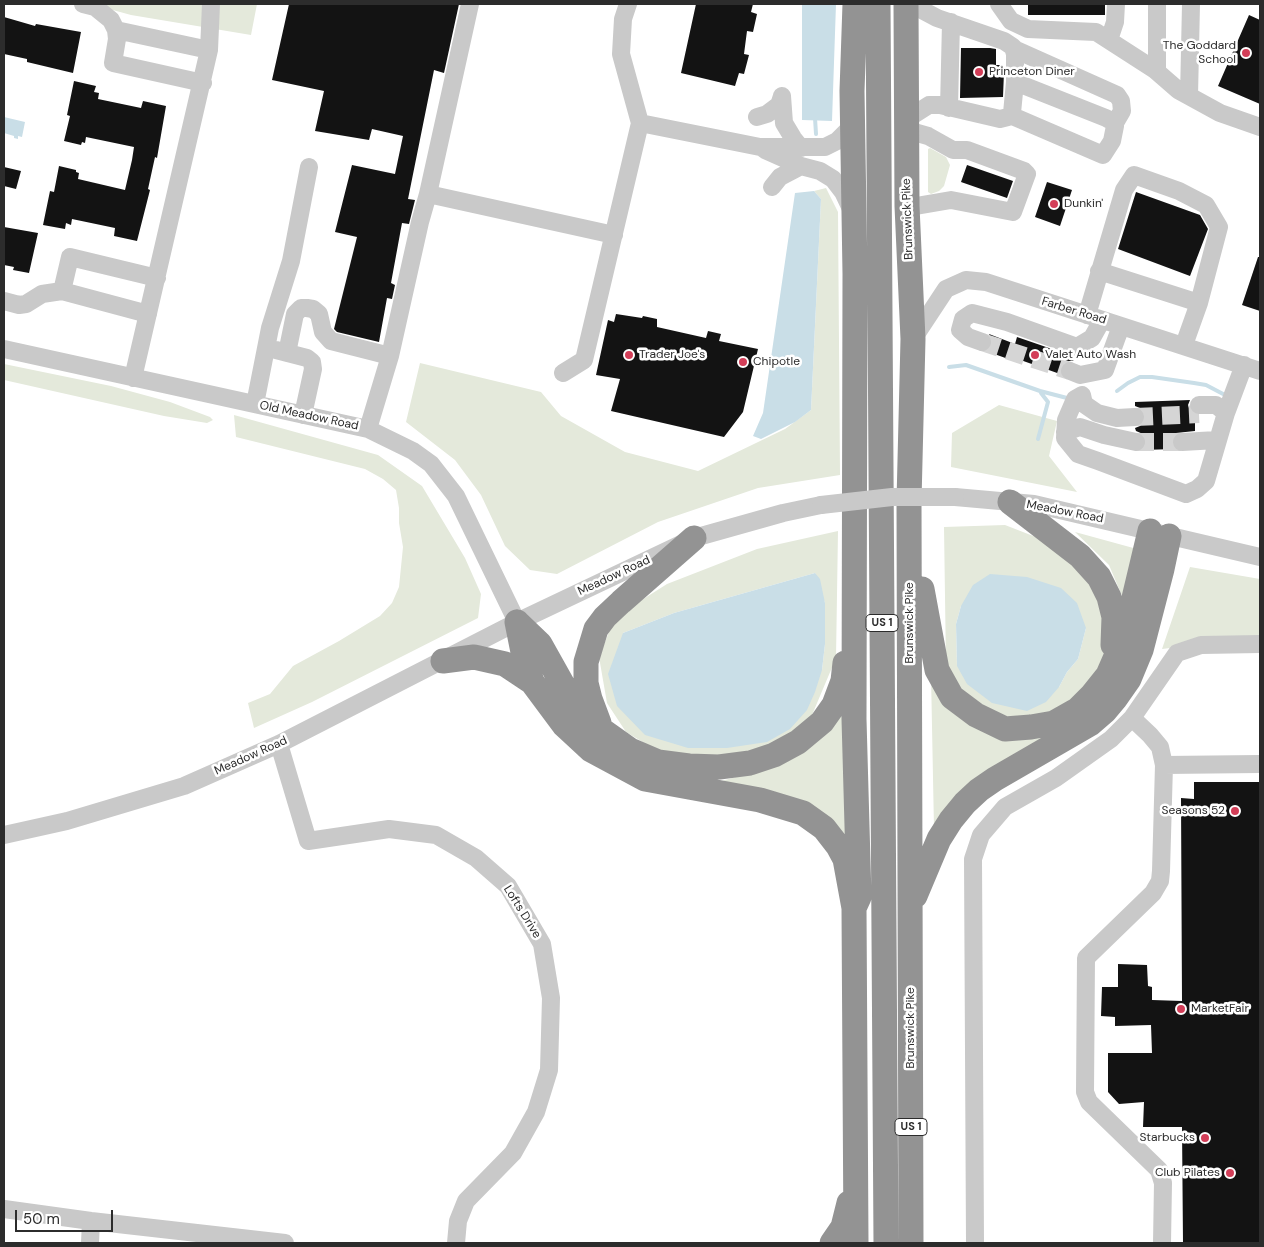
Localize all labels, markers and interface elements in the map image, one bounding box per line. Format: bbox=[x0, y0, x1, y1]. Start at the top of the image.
place label: The Goddard School bbox=[1163, 39, 1236, 67]
marker: The Goddard School bbox=[1240, 47, 1252, 59]
place label: Princeton Diner bbox=[989, 65, 1075, 79]
marker: Princeton Diner bbox=[973, 66, 985, 78]
street label: Brunswick Pike bbox=[899, 178, 917, 260]
place label: Dunkin' bbox=[1064, 197, 1103, 211]
marker: Dunkin' bbox=[1048, 198, 1060, 210]
street label: Farber Road bbox=[1040, 294, 1108, 328]
place label: Trader Joe's bbox=[639, 348, 705, 362]
place label: Valet Auto Wash bbox=[1045, 348, 1136, 362]
marker: Trader Joe's bbox=[623, 349, 635, 361]
marker: Valet Auto Wash bbox=[1029, 349, 1041, 361]
place label: Chipotle bbox=[753, 355, 800, 369]
marker: Chipotle bbox=[737, 356, 749, 368]
street label: Old Meadow Road bbox=[258, 398, 360, 434]
street label: Meadow Road bbox=[1025, 497, 1105, 527]
street label: Meadow Road bbox=[576, 553, 652, 599]
street label: Brunswick Pike bbox=[903, 582, 917, 664]
road number: US 1 bbox=[866, 614, 898, 632]
street label: Meadow Road bbox=[212, 734, 290, 778]
place label: Seasons 52 bbox=[1161, 804, 1225, 818]
marker: Seasons 52 bbox=[1229, 805, 1241, 817]
street label: Lofts Drive bbox=[500, 883, 544, 941]
street label: Brunswick Pike bbox=[904, 987, 918, 1069]
place label: MarketFair bbox=[1191, 1002, 1249, 1016]
marker: MarketFair bbox=[1175, 1003, 1187, 1015]
road number: US 1 bbox=[895, 1118, 927, 1136]
place label: Starbucks bbox=[1139, 1131, 1195, 1145]
marker: Starbucks bbox=[1199, 1132, 1211, 1144]
place label: Club Pilates bbox=[1155, 1166, 1220, 1180]
marker: Club Pilates bbox=[1224, 1167, 1236, 1179]
scale bar bbox=[18, 1200, 115, 1232]
text: 50 m bbox=[23, 1209, 60, 1229]

